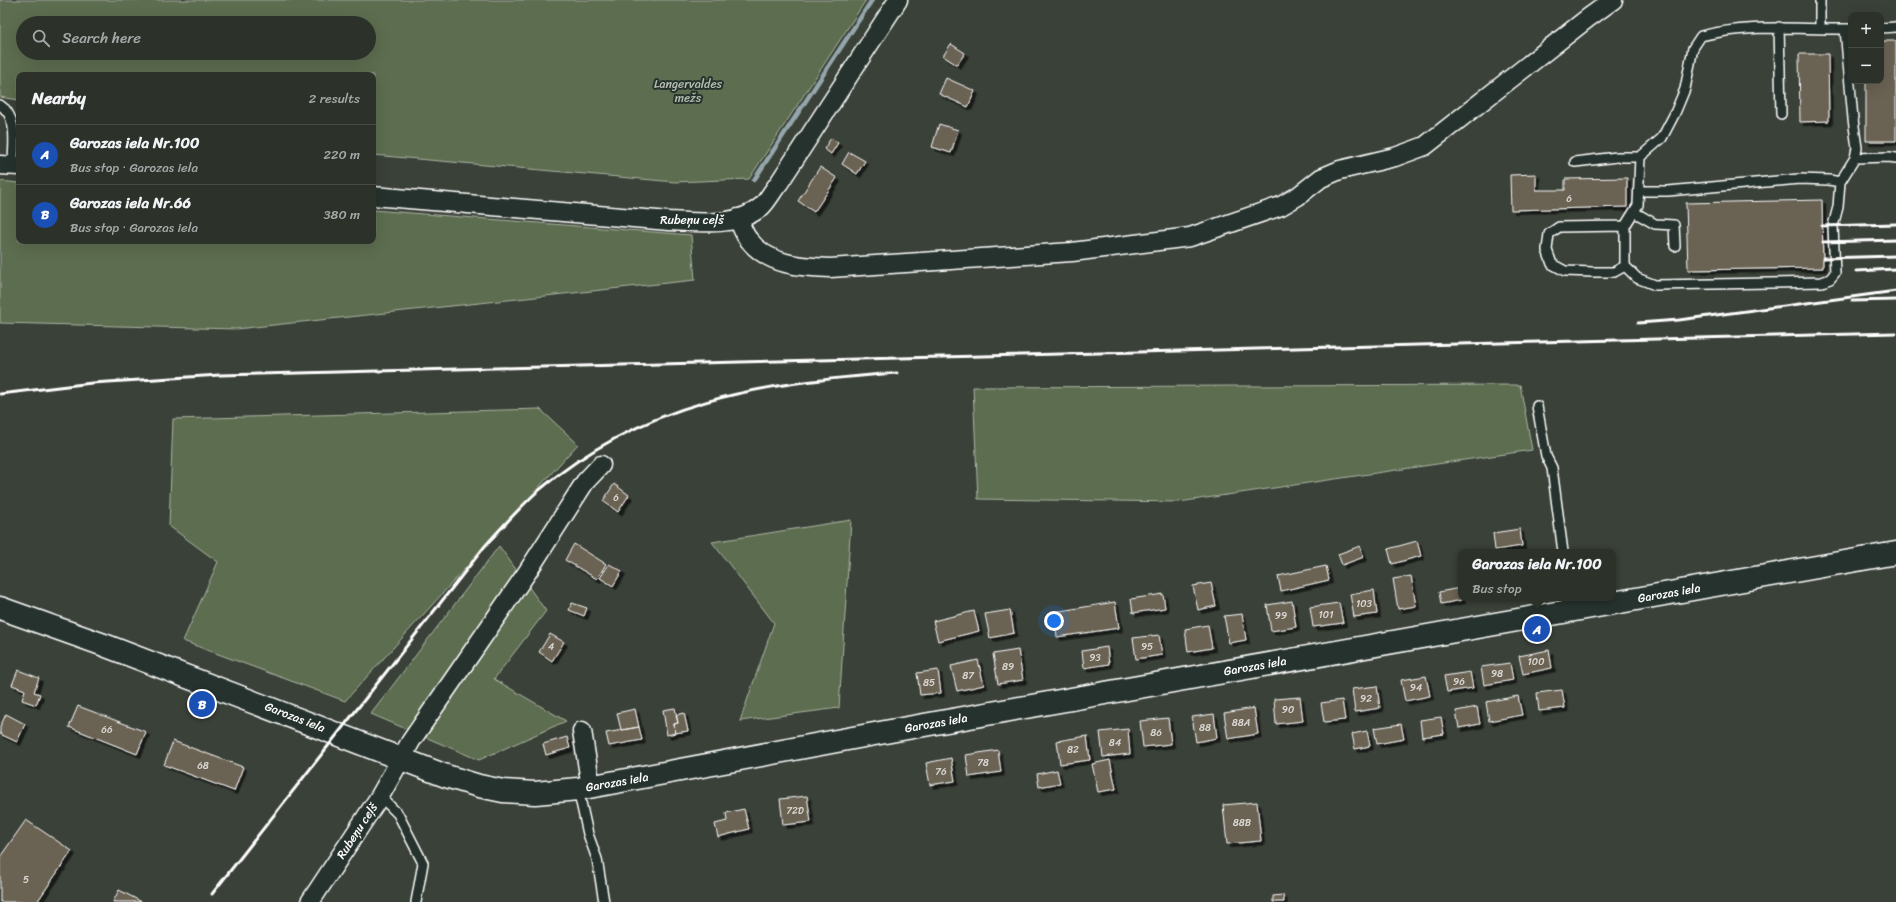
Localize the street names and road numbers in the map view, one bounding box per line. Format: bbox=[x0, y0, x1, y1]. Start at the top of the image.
street label: Rubeņu ceļš bbox=[660, 209, 725, 231]
street label: Garozas iela bbox=[1636, 577, 1702, 609]
street label: Garozas iela bbox=[1222, 650, 1288, 682]
street label: Garozas iela bbox=[262, 695, 328, 739]
street label: Garozas iela bbox=[903, 707, 969, 739]
street label: Garozas iela bbox=[584, 766, 650, 798]
street label: Rubeņu ceļš bbox=[330, 797, 384, 864]

